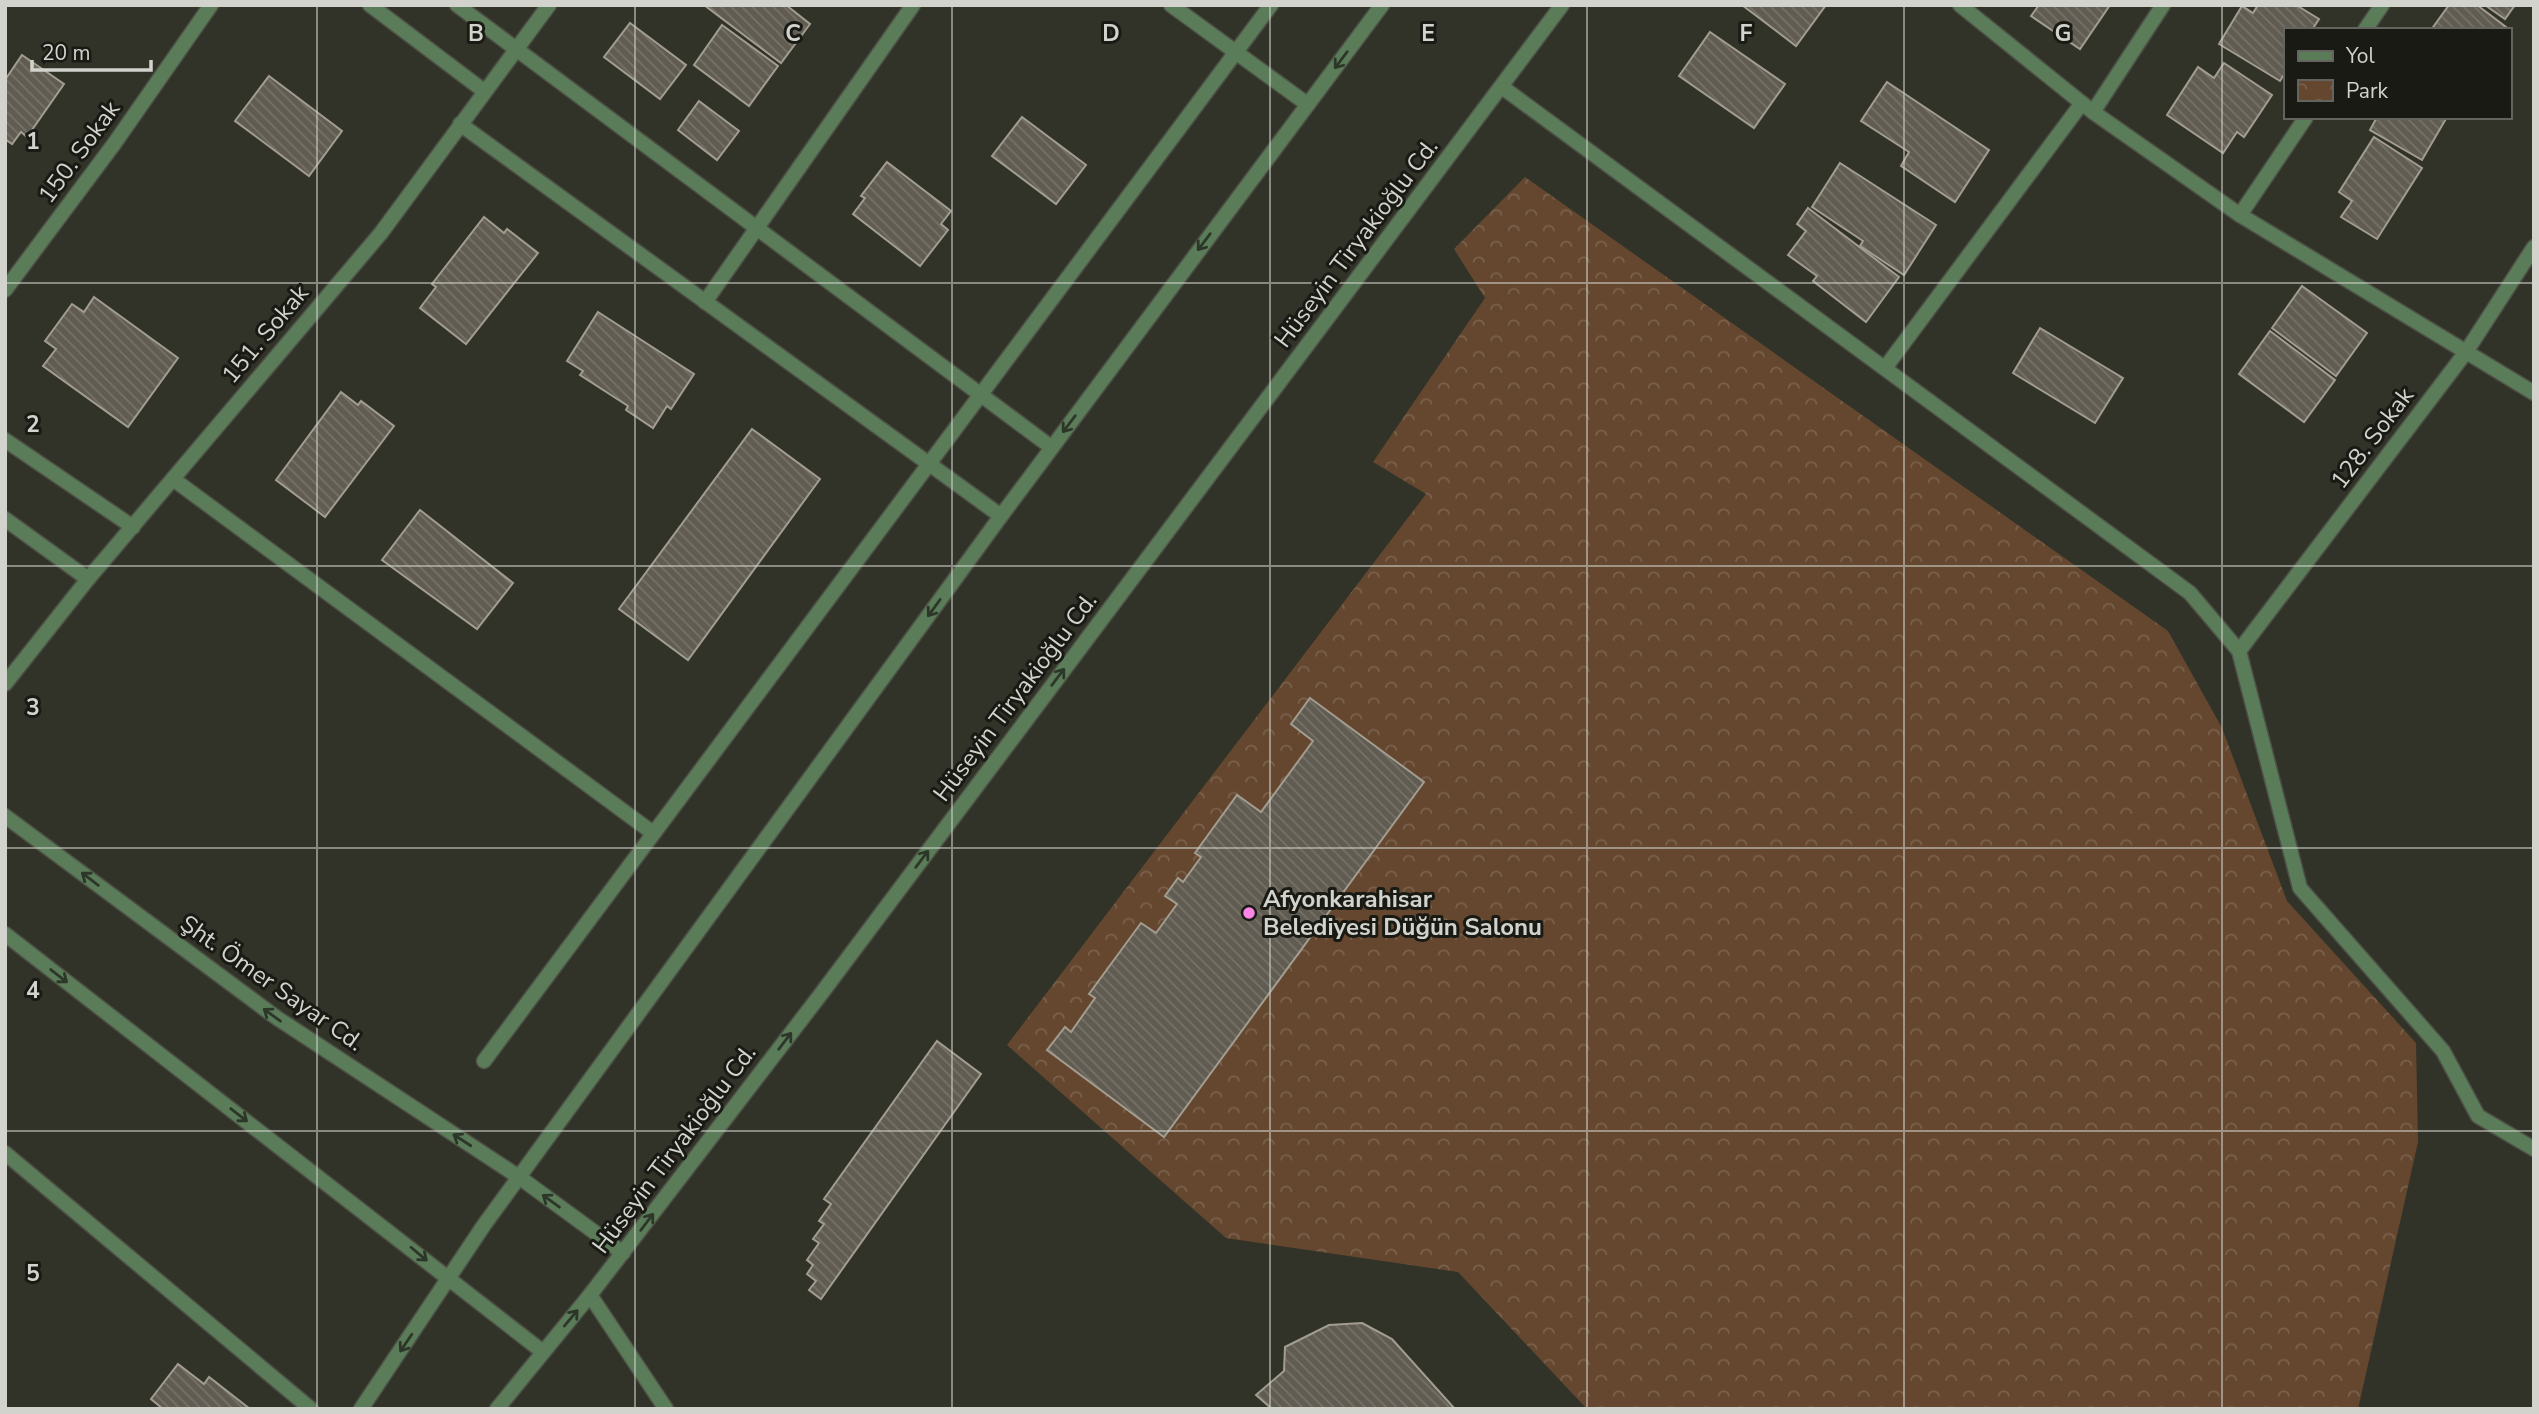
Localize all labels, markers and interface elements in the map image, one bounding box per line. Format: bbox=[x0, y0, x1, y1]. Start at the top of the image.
text: B bbox=[468, 18, 484, 49]
text: C bbox=[785, 18, 801, 49]
text: D bbox=[1102, 18, 1120, 49]
text: E bbox=[1421, 18, 1435, 49]
text: F bbox=[1740, 18, 1753, 49]
text: G bbox=[2055, 18, 2071, 49]
scale bar bbox=[32, 28, 150, 72]
legend bbox=[2284, 28, 2511, 119]
text: 20 m bbox=[42, 39, 91, 67]
text: Yol bbox=[2345, 42, 2376, 70]
one-way arrow bbox=[1334, 50, 1349, 69]
text: Park bbox=[2346, 77, 2388, 105]
street label: 150. Sokak bbox=[32, 95, 126, 209]
street label: Hüseyin Tiryakioğlu Cd. bbox=[1267, 132, 1445, 354]
one-way arrow bbox=[1197, 232, 1212, 250]
street label: 151. Sokak bbox=[214, 277, 316, 390]
street label: 128. Sokak bbox=[2323, 380, 2421, 495]
text: 2 bbox=[26, 409, 40, 440]
one-way arrow bbox=[1061, 414, 1076, 433]
street label: Hüseyin Tiryakioğlu Cd. bbox=[926, 586, 1104, 808]
one-way arrow bbox=[927, 598, 941, 617]
one-way arrow bbox=[1051, 669, 1066, 687]
text: 3 bbox=[26, 692, 40, 723]
one-way arrow bbox=[914, 850, 929, 869]
one-way arrow bbox=[81, 872, 100, 886]
place label: Afyonkarahisar Belediyesi Düğün Salonu bbox=[1263, 883, 1542, 943]
marker: Afyonkarahisar Belediyesi Düğün Salonu bbox=[1241, 905, 1257, 921]
street label: Şht. Ömer Sayar Cd. bbox=[174, 908, 370, 1058]
one-way arrow bbox=[50, 968, 68, 983]
text: 4 bbox=[26, 975, 40, 1006]
one-way arrow bbox=[263, 1008, 282, 1022]
one-way arrow bbox=[777, 1032, 792, 1051]
street label: Hüseyin Tiryakioğlu Cd. bbox=[585, 1038, 763, 1260]
one-way arrow bbox=[230, 1107, 248, 1122]
one-way arrow bbox=[453, 1133, 473, 1147]
one-way arrow bbox=[543, 1193, 561, 1208]
one-way arrow bbox=[639, 1213, 654, 1231]
one-way arrow bbox=[410, 1246, 428, 1262]
text: 5 bbox=[26, 1258, 40, 1289]
one-way arrow bbox=[563, 1310, 579, 1328]
one-way arrow bbox=[398, 1333, 413, 1352]

